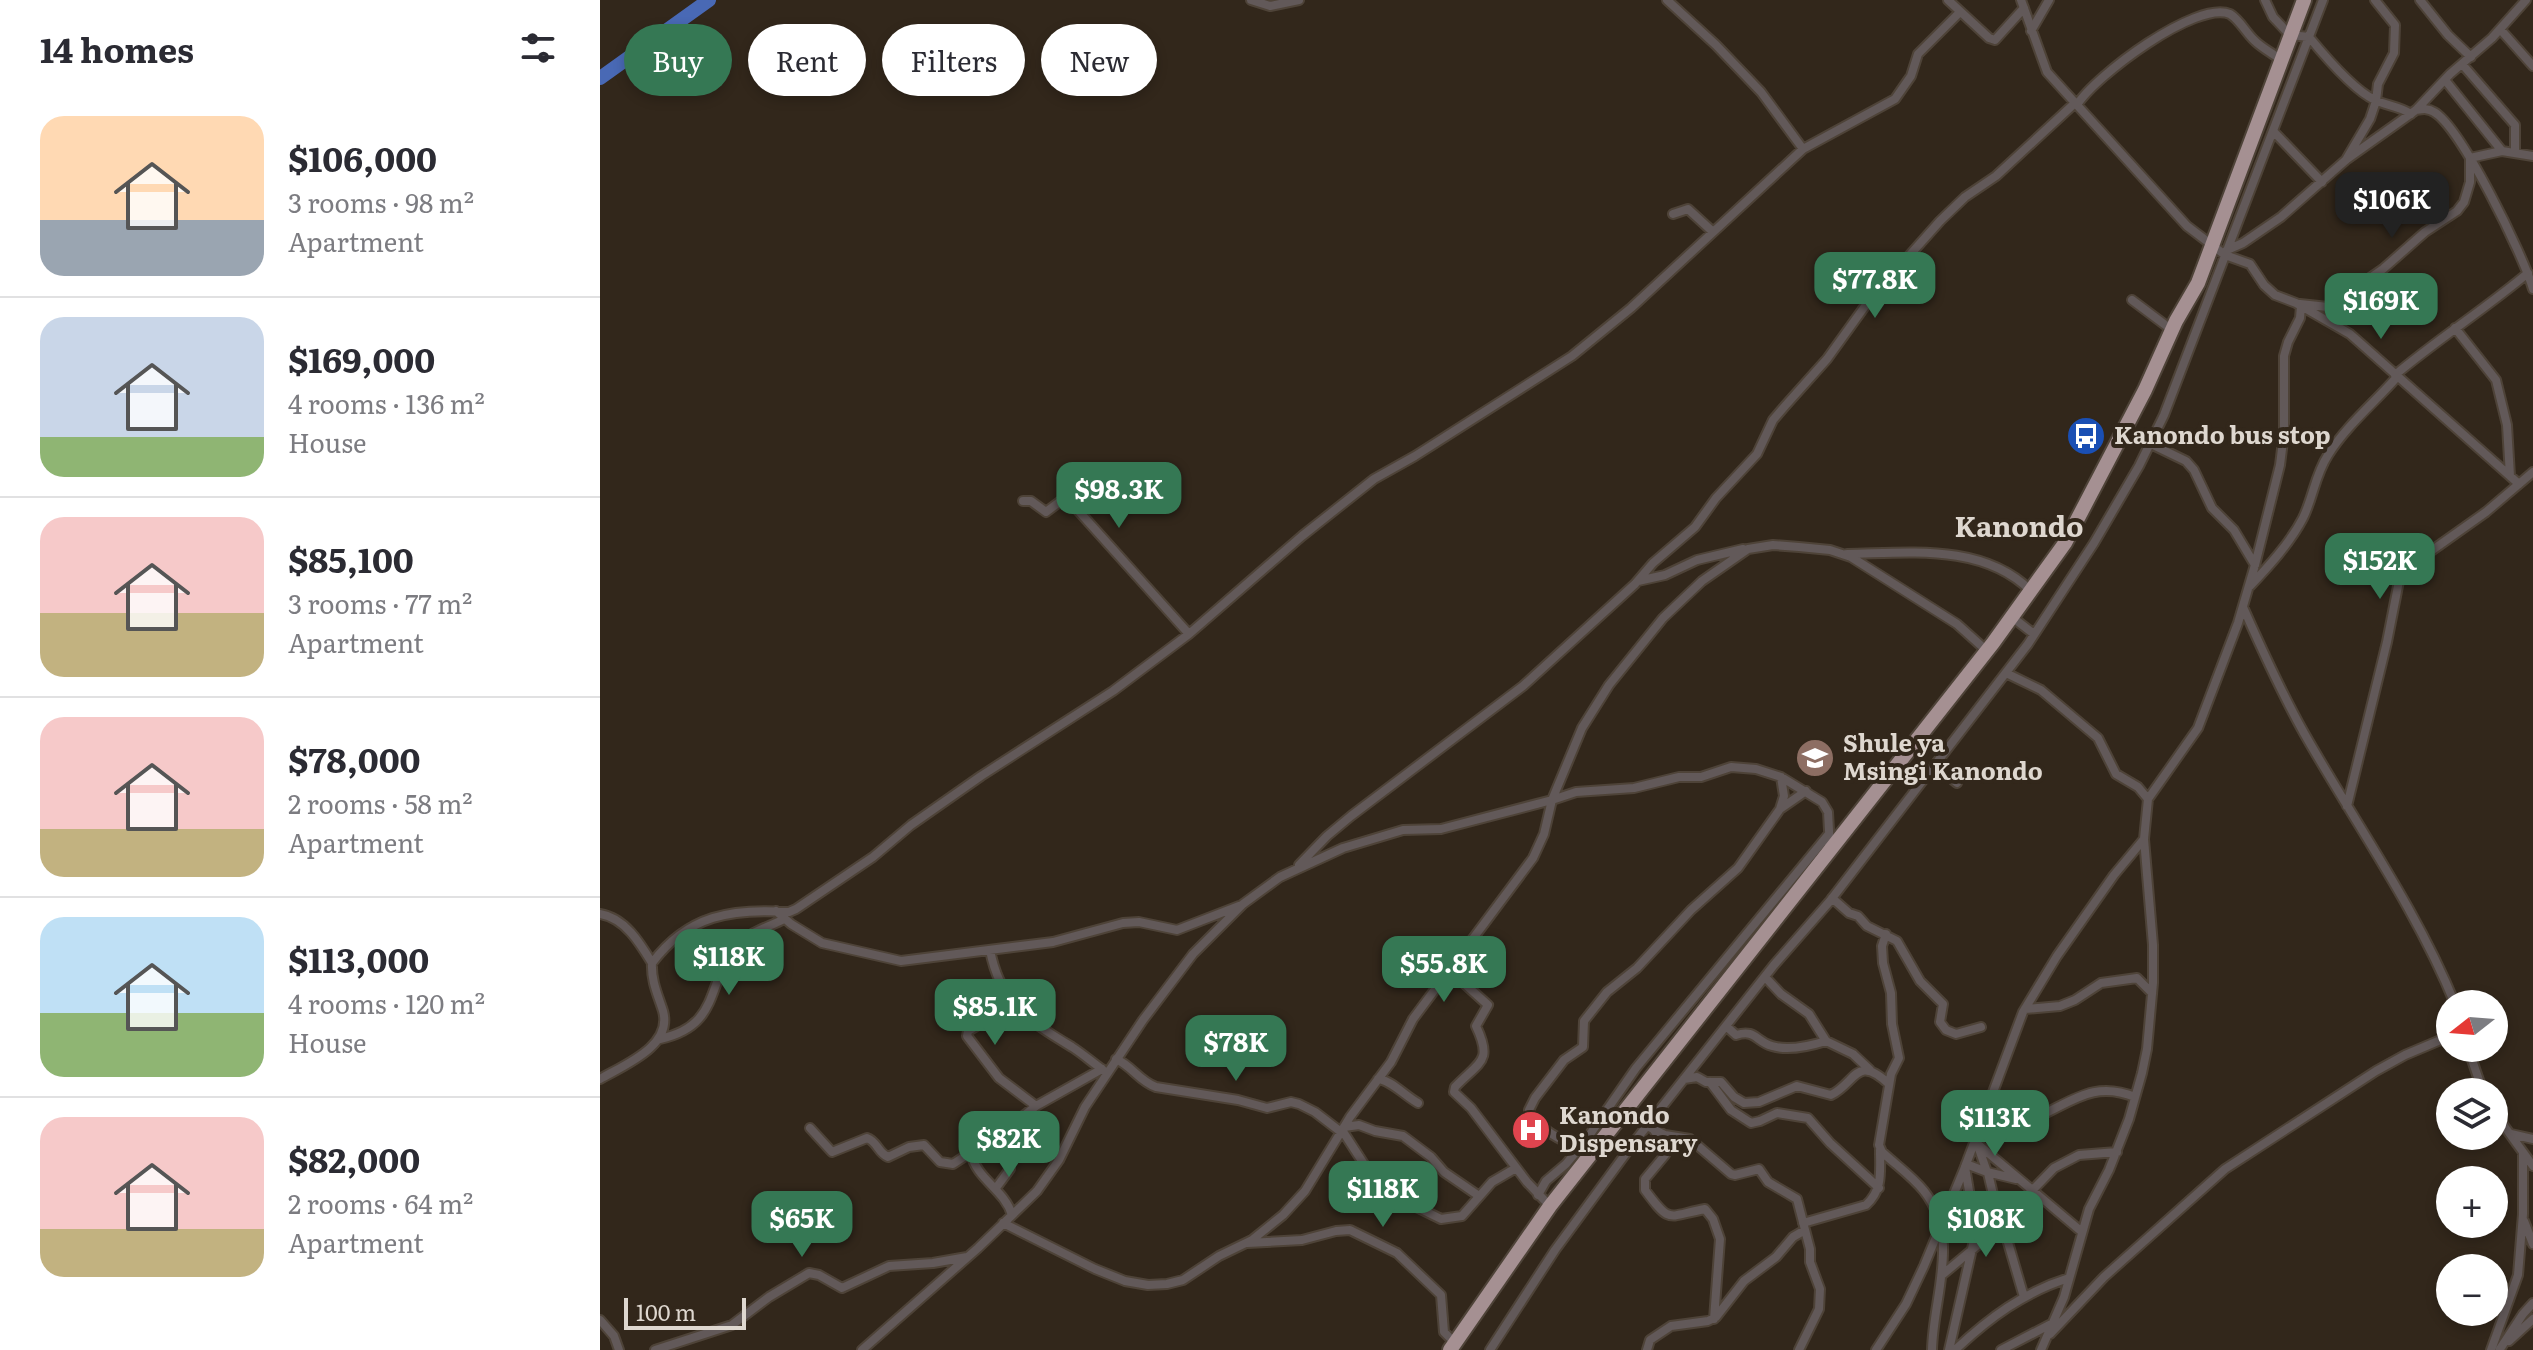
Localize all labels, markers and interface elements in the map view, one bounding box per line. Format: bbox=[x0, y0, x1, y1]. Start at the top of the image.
text: 14 homes bbox=[40, 23, 194, 73]
chip: Buy bbox=[624, 24, 732, 96]
chip: Rent bbox=[748, 24, 866, 96]
chip: Filters bbox=[882, 24, 1025, 96]
chip: New bbox=[1041, 24, 1157, 96]
icon: filters bbox=[516, 26, 560, 70]
text: $106,000 bbox=[288, 132, 437, 182]
icon: home bbox=[104, 148, 200, 244]
pin: $106K bbox=[2336, 172, 2448, 240]
text: $106K bbox=[2353, 178, 2431, 217]
text: 3 rooms · 98 m² bbox=[288, 182, 474, 221]
text: Apartment bbox=[288, 221, 424, 260]
pin: $77.8K bbox=[1810, 252, 1940, 320]
text: $77.8K bbox=[1832, 258, 1918, 297]
pin: $169K bbox=[2325, 273, 2437, 341]
text: $169K bbox=[2343, 279, 2419, 318]
text: $169,000 bbox=[288, 333, 435, 383]
icon: home bbox=[104, 349, 200, 445]
text: 4 rooms · 136 m² bbox=[288, 383, 485, 422]
bus stop icon: Kanondo bus stop bbox=[2065, 415, 2107, 457]
place label: Kanondo bus stop bbox=[2114, 416, 2331, 451]
text: House bbox=[288, 422, 366, 461]
pin: $98.3K bbox=[1054, 462, 1184, 530]
text: $98.3K bbox=[1074, 468, 1164, 507]
district label: Kanondo bbox=[1954, 504, 2084, 546]
text: $85,100 bbox=[288, 533, 414, 583]
pin: $152K bbox=[2324, 533, 2436, 601]
text: $152K bbox=[2343, 539, 2417, 578]
icon: home bbox=[104, 549, 200, 645]
text: 3 rooms · 77 m² bbox=[288, 583, 472, 622]
text: Apartment bbox=[288, 622, 424, 661]
place label: Shule ya Msingi Kanondo bbox=[1843, 724, 2043, 787]
text: $78,000 bbox=[288, 733, 421, 783]
school or university icon: Shule ya Msingi Kanondo bbox=[1794, 737, 1836, 779]
icon: home bbox=[104, 749, 200, 845]
text: 2 rooms · 58 m² bbox=[288, 783, 473, 822]
text: Apartment bbox=[288, 822, 424, 861]
pin: $118K bbox=[673, 929, 785, 997]
text: $113,000 bbox=[288, 933, 429, 983]
text: $118K bbox=[693, 935, 765, 974]
pin: $55.8K bbox=[1379, 936, 1509, 1004]
text: $55.8K bbox=[1400, 942, 1488, 981]
icon: home bbox=[104, 949, 200, 1045]
pin: $85.1K bbox=[930, 979, 1060, 1047]
text: 4 rooms · 120 m² bbox=[288, 983, 485, 1022]
text: $85.1K bbox=[953, 985, 1037, 1024]
north arrow bbox=[2436, 990, 2508, 1062]
map controls bbox=[2436, 990, 2508, 1326]
pin: $78K bbox=[1189, 1015, 1283, 1083]
text: $78K bbox=[1203, 1021, 1269, 1060]
text: House bbox=[288, 1022, 366, 1061]
button: layers bbox=[2436, 1078, 2508, 1150]
pin: $113K bbox=[1939, 1090, 2051, 1158]
place label: Kanondo Dispensary bbox=[1559, 1096, 1698, 1159]
text: $113K bbox=[1959, 1096, 2031, 1135]
hospital icon: Kanondo Dispensary bbox=[1510, 1109, 1552, 1151]
pin: $82K bbox=[962, 1111, 1056, 1179]
text: $82K bbox=[977, 1117, 1041, 1156]
text: $82,000 bbox=[288, 1133, 420, 1183]
icon: home bbox=[104, 1149, 200, 1245]
pin: $118K bbox=[1327, 1161, 1439, 1229]
button: + bbox=[2436, 1166, 2508, 1238]
text: $118K bbox=[1347, 1167, 1419, 1206]
text: 2 rooms · 64 m² bbox=[288, 1183, 473, 1222]
pin: $65K bbox=[755, 1191, 849, 1259]
pin: $108K bbox=[1930, 1191, 2042, 1259]
text: $65K bbox=[769, 1197, 835, 1236]
text: $108K bbox=[1947, 1197, 2025, 1236]
text: Apartment bbox=[288, 1222, 424, 1261]
button: − bbox=[2436, 1254, 2508, 1326]
scale bar bbox=[624, 1294, 746, 1330]
text: 100 m bbox=[636, 1295, 696, 1328]

